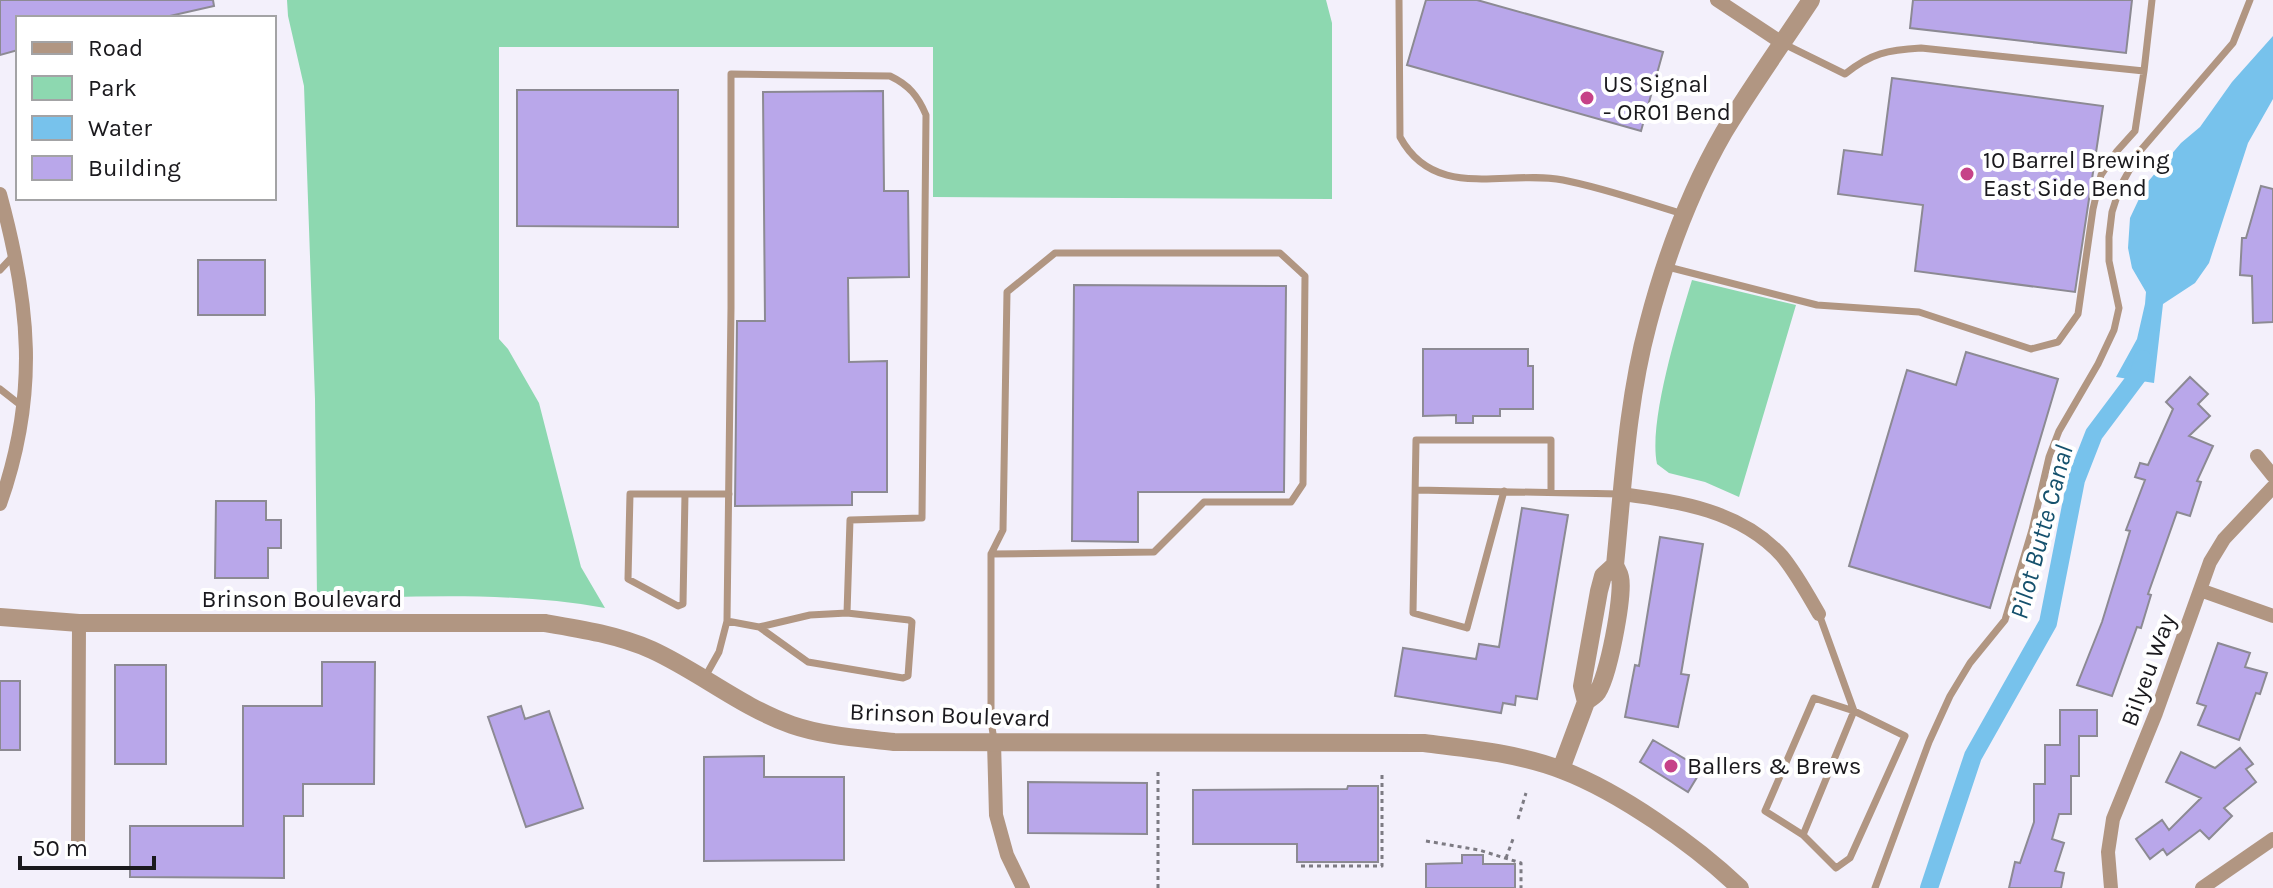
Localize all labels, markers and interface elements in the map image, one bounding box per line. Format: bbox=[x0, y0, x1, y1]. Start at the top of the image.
legend bbox=[16, 16, 276, 200]
text: Road bbox=[88, 34, 143, 62]
place label: US Signal - OR01 Bend bbox=[1603, 70, 1731, 126]
text: Park bbox=[88, 74, 137, 102]
marker: US Signal - OR01 Bend bbox=[1578, 89, 1596, 107]
text: Water bbox=[88, 114, 152, 142]
place label: 10 Barrel Brewing East Side Bend bbox=[1983, 146, 2170, 202]
text: Building bbox=[88, 154, 181, 182]
marker: 10 Barrel Brewing East Side Bend bbox=[1958, 165, 1976, 183]
water label: Pilot Butte Canal bbox=[2003, 442, 2080, 622]
street label: Brinson Boulevard bbox=[202, 585, 402, 613]
street label: Bilyeu Way bbox=[2115, 610, 2181, 730]
street label: Brinson Boulevard bbox=[849, 698, 1051, 732]
place label: Ballers & Brews bbox=[1687, 752, 1861, 780]
marker: Ballers & Brews bbox=[1662, 757, 1680, 775]
scale bar bbox=[20, 820, 154, 870]
text: 50 m bbox=[32, 834, 88, 862]

